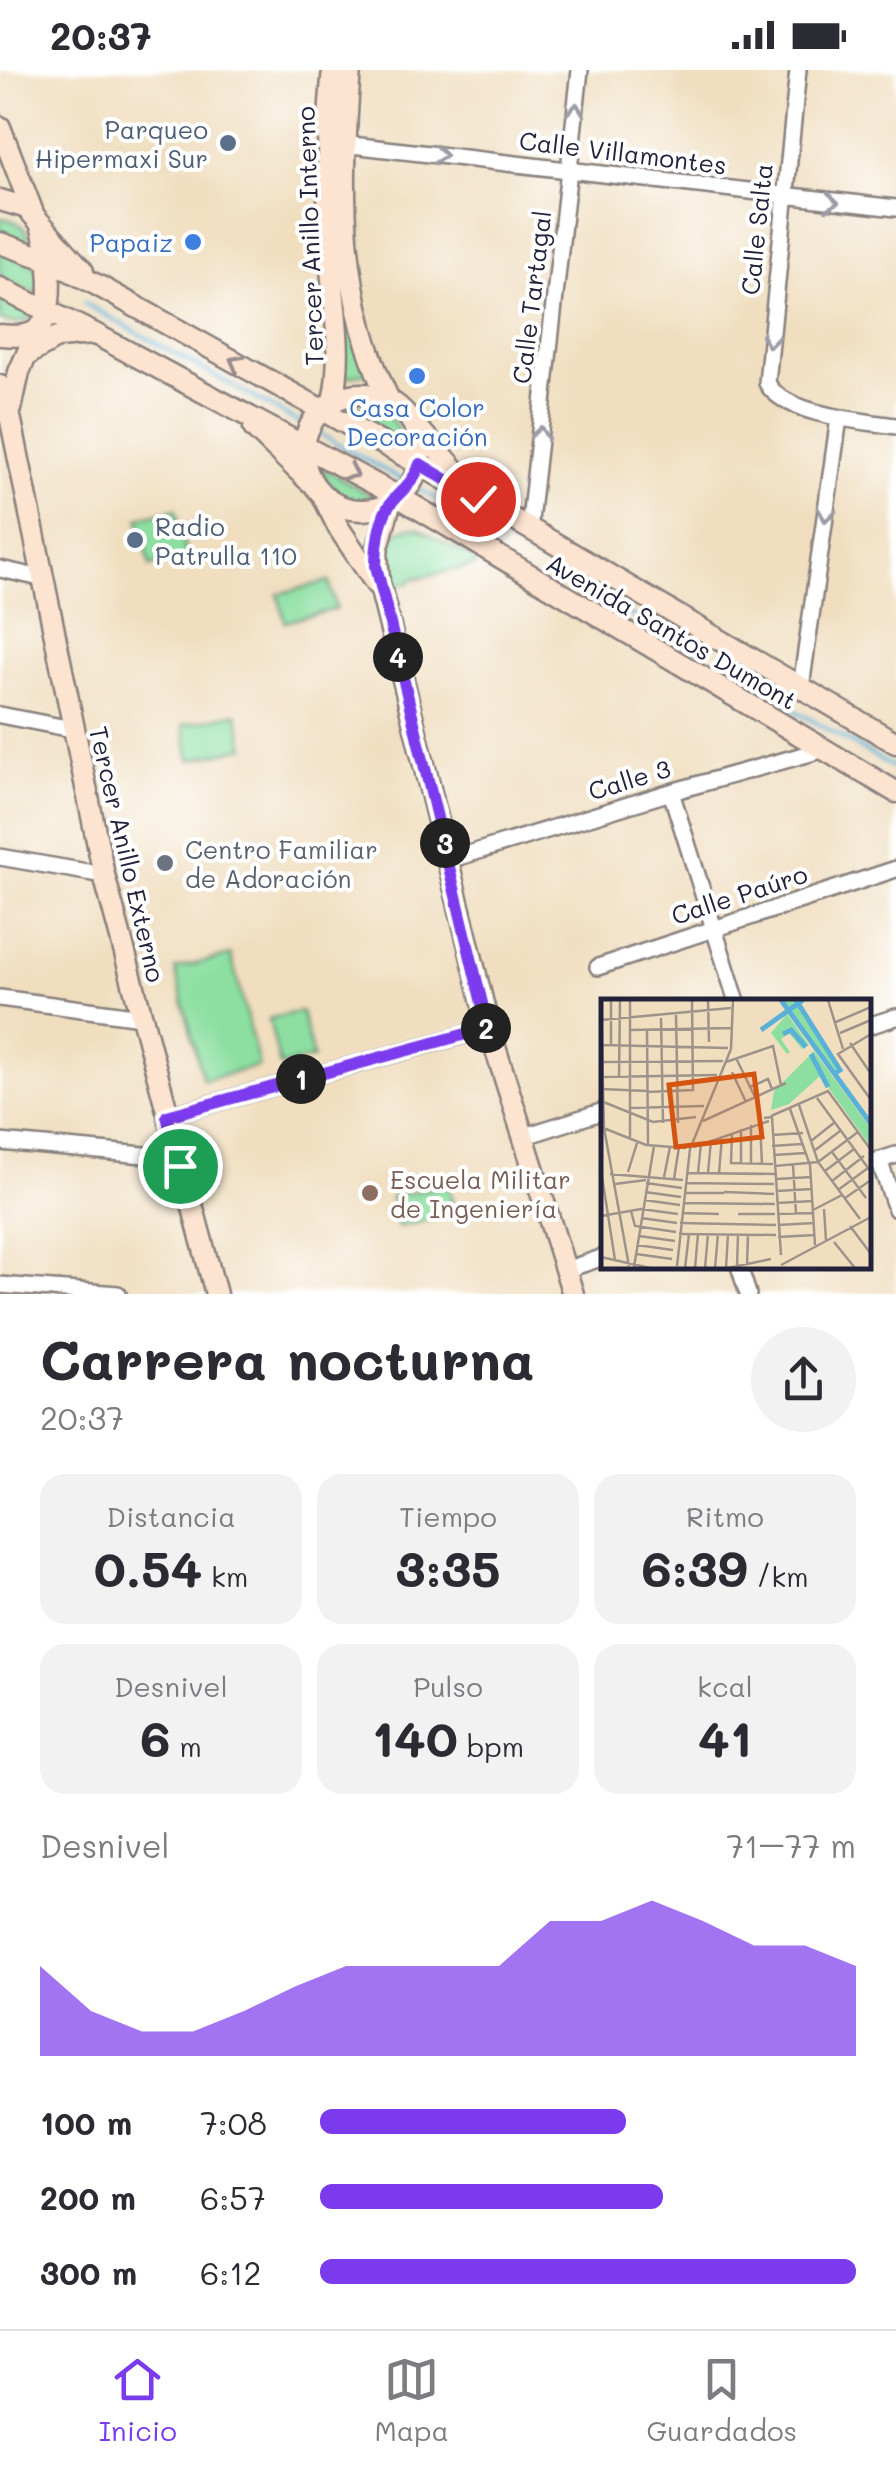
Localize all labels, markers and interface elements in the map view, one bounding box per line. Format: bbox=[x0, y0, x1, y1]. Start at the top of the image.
text: 20:37 bbox=[50, 10, 152, 60]
one-way arrow bbox=[565, 101, 587, 117]
street label: Tercer Anillo Interno bbox=[288, 106, 330, 366]
place label: Parqueo Hipermaxi Sur bbox=[35, 113, 208, 174]
street label: Calle Villamontes bbox=[518, 123, 728, 181]
marker: Parqueo Hipermaxi Sur bbox=[217, 132, 239, 154]
one-way arrow bbox=[432, 144, 448, 165]
street label: Calle Salta bbox=[733, 162, 779, 296]
one-way arrow bbox=[825, 191, 841, 212]
street label: Calle Tartagal bbox=[504, 208, 558, 386]
place label: Papaiz bbox=[90, 226, 173, 258]
marker: Papaiz bbox=[182, 231, 204, 253]
one-way arrow bbox=[760, 333, 781, 349]
one-way arrow bbox=[229, 355, 247, 375]
marker: Casa Color Decoración bbox=[406, 365, 428, 387]
place label: Casa Color Decoración bbox=[346, 391, 488, 452]
one-way arrow bbox=[529, 424, 550, 440]
pin bbox=[436, 457, 521, 542]
one-way arrow bbox=[341, 461, 359, 480]
icon: check bbox=[451, 472, 506, 527]
one-way arrow bbox=[816, 507, 837, 523]
place label: Radio Patrulla 110 bbox=[155, 510, 297, 571]
marker: Radio Patrulla 110 bbox=[124, 529, 146, 551]
street label: Avenida Santos Dumont bbox=[541, 546, 803, 716]
pin: 4 bbox=[373, 632, 423, 682]
text: 4 bbox=[389, 639, 407, 675]
street label: Tercer Anillo Externo bbox=[83, 723, 173, 985]
street label: Calle 3 bbox=[584, 751, 674, 807]
pin: 3 bbox=[420, 818, 470, 868]
text: 3 bbox=[437, 825, 453, 861]
place label: Centro Familiar de Adoración bbox=[185, 833, 378, 894]
marker: Centro Familiar de Adoración bbox=[154, 852, 176, 874]
street label: Calle Paúro bbox=[667, 857, 811, 931]
inset map bbox=[601, 999, 871, 1269]
pin: 2 bbox=[461, 1003, 511, 1053]
text: 2 bbox=[478, 1010, 494, 1046]
pin: 1 bbox=[276, 1054, 326, 1104]
text: 1 bbox=[295, 1061, 307, 1097]
pin bbox=[138, 1124, 223, 1209]
icon: arrive bbox=[153, 1139, 208, 1194]
place label: Escuela Militar de Ingeniería bbox=[390, 1163, 571, 1224]
marker: Escuela Militar de Ingeniería bbox=[359, 1182, 381, 1204]
text: Carrera nocturna bbox=[40, 1322, 535, 1394]
button: share bbox=[751, 1327, 856, 1432]
text: 20:37 bbox=[40, 1396, 124, 1438]
text: Distancia bbox=[106, 1498, 236, 1534]
text: Tiempo bbox=[399, 1498, 497, 1534]
text: Ritmo bbox=[686, 1498, 764, 1534]
text: 0.54 bbox=[94, 1534, 202, 1600]
text: 3:35 bbox=[395, 1534, 501, 1600]
text: 6:39 bbox=[641, 1534, 748, 1600]
text: km bbox=[202, 1558, 248, 1594]
text: /km bbox=[748, 1558, 809, 1594]
text: Desnivel bbox=[114, 1668, 228, 1704]
text: Pulso bbox=[413, 1668, 483, 1704]
text: kcal bbox=[697, 1668, 753, 1704]
text: 6 bbox=[140, 1704, 170, 1770]
text: 140 bbox=[372, 1704, 458, 1770]
text: 41 bbox=[698, 1704, 752, 1770]
text: m bbox=[170, 1728, 202, 1764]
text: bpm bbox=[458, 1728, 524, 1764]
text: Desnivel bbox=[40, 1824, 170, 1866]
text: 71–77 m bbox=[726, 1824, 856, 1866]
text: 100 m bbox=[40, 2101, 132, 2143]
text: 7:08 bbox=[200, 2101, 267, 2143]
text: 200 m bbox=[40, 2176, 136, 2218]
text: 6:57 bbox=[200, 2176, 266, 2218]
text: 300 m bbox=[40, 2251, 137, 2293]
text: 6:12 bbox=[200, 2251, 261, 2293]
tab: Inicio bbox=[99, 2352, 177, 2448]
tab: Mapa bbox=[374, 2352, 449, 2448]
tab: Guardados bbox=[646, 2352, 797, 2448]

